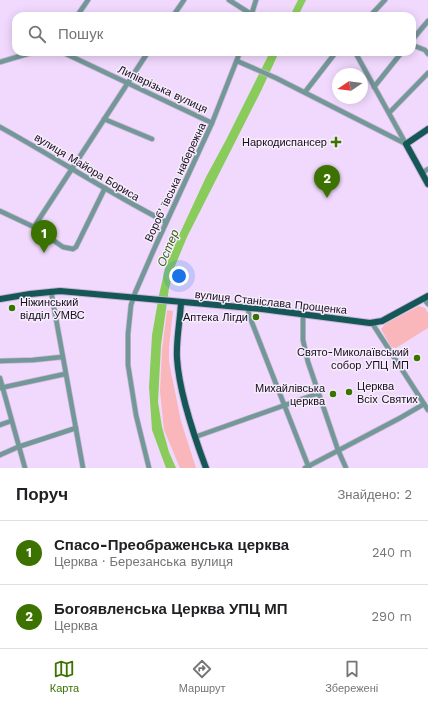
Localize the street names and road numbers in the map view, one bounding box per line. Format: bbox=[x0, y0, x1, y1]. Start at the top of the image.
street label: Липіврізька вулиця bbox=[116, 63, 210, 116]
street label: Воробʼївська набережна bbox=[142, 120, 209, 244]
street label: вулиця Майора Бориса bbox=[32, 131, 142, 204]
street label: вулиця Станіслава Прощенка bbox=[194, 288, 349, 317]

